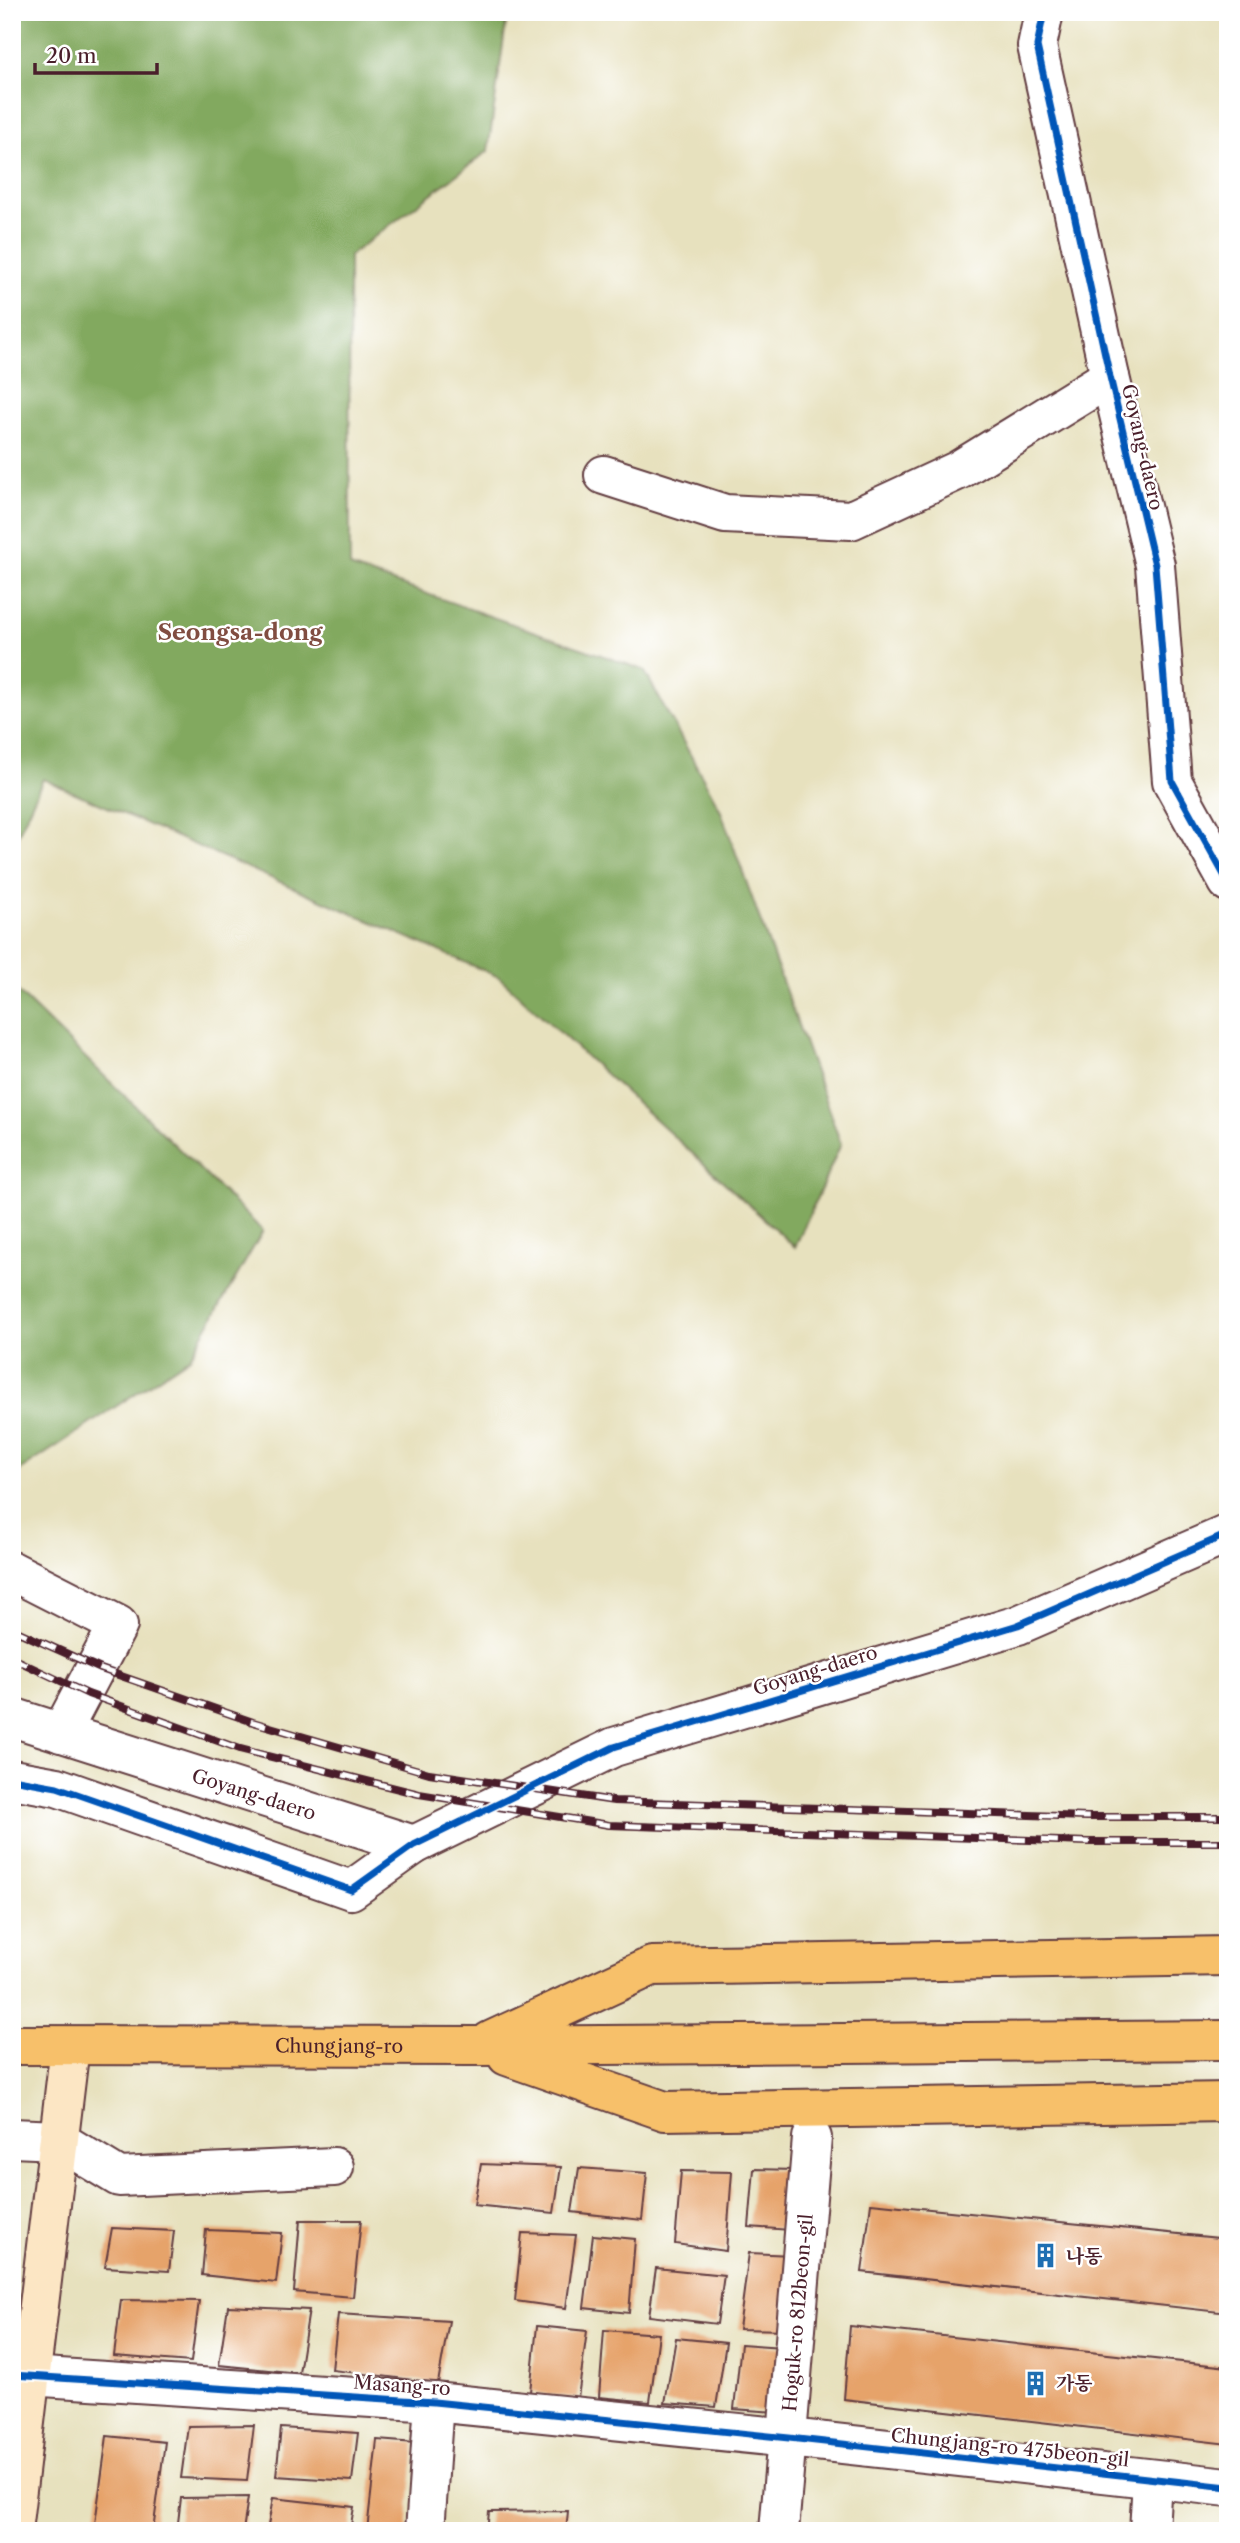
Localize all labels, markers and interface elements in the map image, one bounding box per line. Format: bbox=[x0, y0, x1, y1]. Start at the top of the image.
scale bar bbox=[35, 32, 158, 76]
text: 20 m bbox=[46, 43, 97, 68]
street label: Goyang-daero bbox=[1117, 382, 1168, 512]
district label: Seongsa-dong bbox=[157, 618, 323, 646]
street label: Goyang-daero bbox=[750, 1641, 880, 1700]
street label: Goyang-daero bbox=[189, 1764, 319, 1825]
street label: Chungjang-ro bbox=[275, 2035, 403, 2058]
street label: Hoguk-ro 812beon-gil bbox=[778, 2213, 818, 2413]
building icon: 나동 bbox=[1032, 2242, 1060, 2270]
place label: 나동 bbox=[1066, 2245, 1103, 2268]
building icon: 가동 bbox=[1022, 2369, 1050, 2397]
street label: Masang-ro bbox=[353, 2371, 451, 2400]
place label: 가동 bbox=[1056, 2372, 1093, 2395]
street label: Chungjang-ro 475beon-gil bbox=[890, 2424, 1131, 2471]

